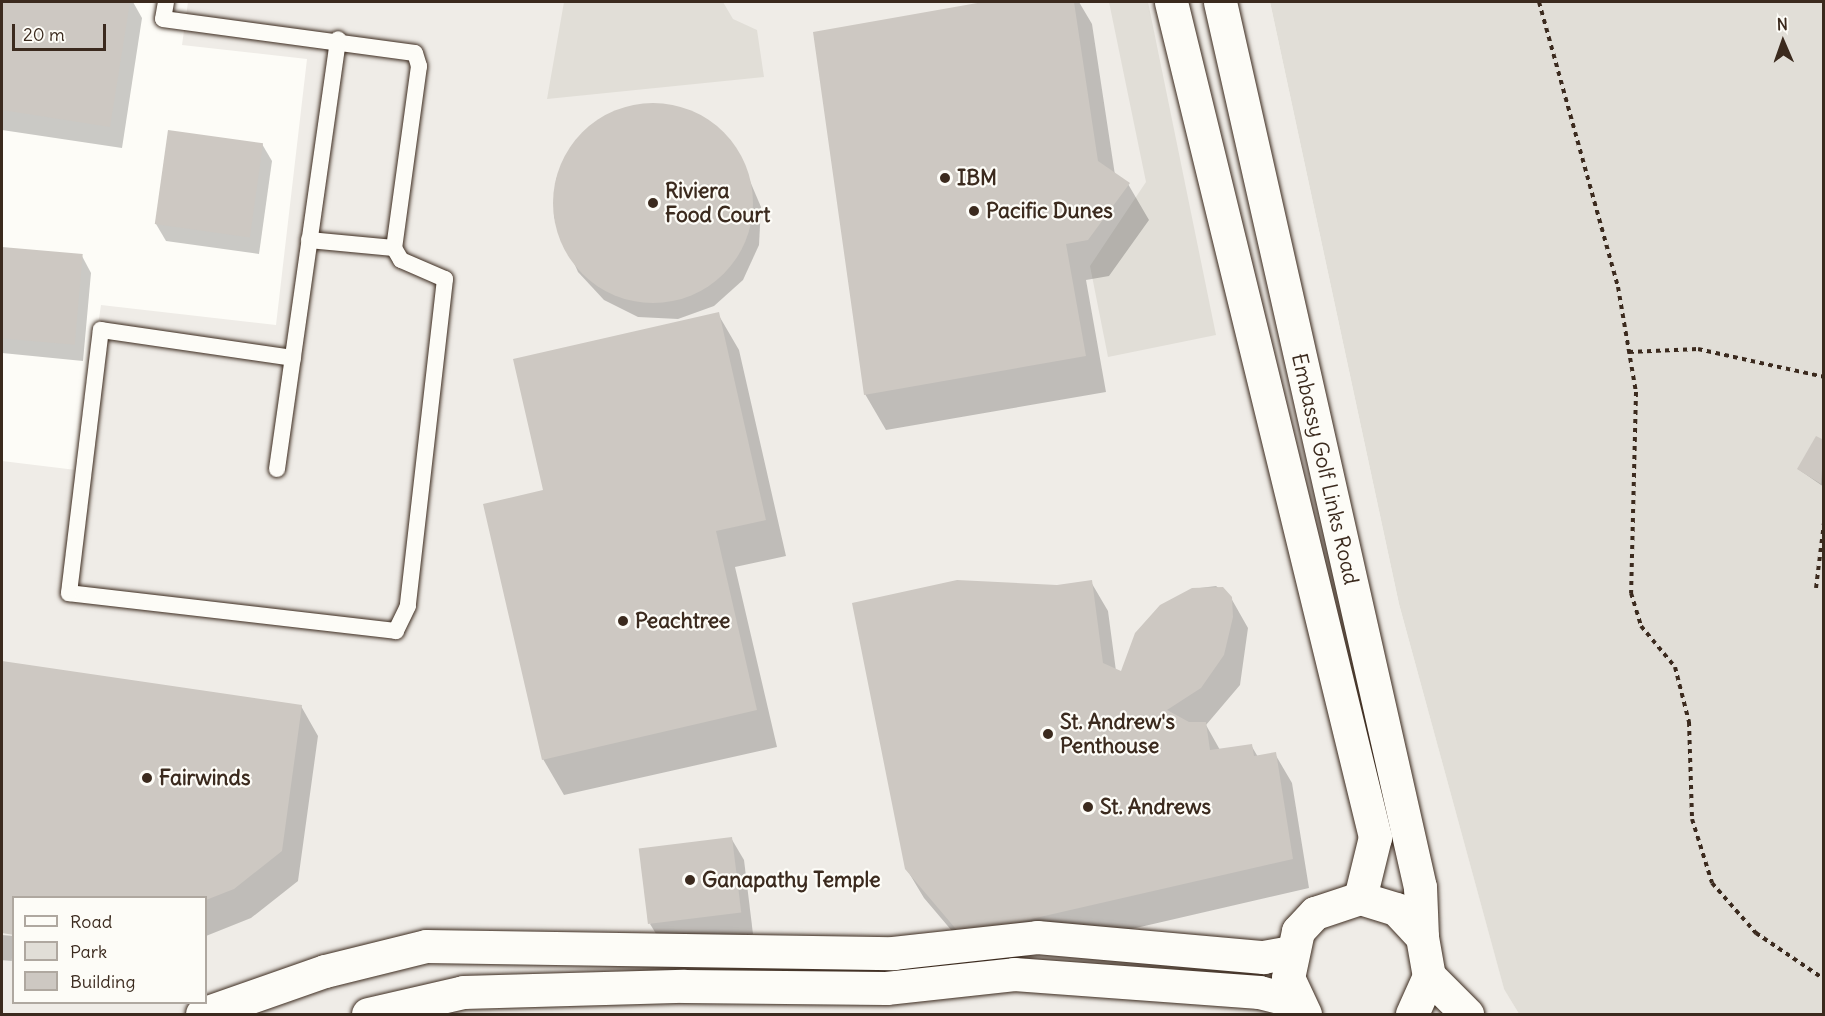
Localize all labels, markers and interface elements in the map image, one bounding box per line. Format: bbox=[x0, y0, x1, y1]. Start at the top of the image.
scale bar bbox=[15, 12, 110, 50]
north arrow bbox=[1753, 12, 1813, 72]
text: N bbox=[1776, 14, 1788, 34]
text: 20 m bbox=[23, 23, 65, 46]
place label: IBM bbox=[957, 165, 997, 191]
marker: IBM bbox=[938, 171, 952, 185]
place label: Riviera Food Court bbox=[665, 178, 770, 228]
marker: Riviera Food Court bbox=[646, 196, 660, 210]
place label: Pacific Dunes bbox=[986, 198, 1113, 224]
marker: Pacific Dunes bbox=[967, 204, 981, 218]
street label: Embassy Golf Links Road bbox=[1286, 351, 1364, 587]
place label: Peachtree bbox=[635, 608, 730, 634]
marker: Peachtree bbox=[616, 614, 630, 628]
place label: St. Andrew's Penthouse bbox=[1060, 709, 1175, 759]
marker: St. Andrew's Penthouse bbox=[1041, 727, 1055, 741]
place label: Fairwinds bbox=[159, 765, 250, 791]
marker: Fairwinds bbox=[140, 771, 154, 785]
place label: St. Andrews bbox=[1100, 794, 1211, 820]
marker: St. Andrews bbox=[1081, 800, 1095, 814]
place label: Ganapathy Temple bbox=[702, 867, 881, 893]
marker: Ganapathy Temple bbox=[683, 873, 697, 887]
legend bbox=[12, 896, 207, 1004]
text: Road bbox=[70, 910, 112, 933]
text: Park bbox=[70, 940, 107, 963]
text: Building bbox=[70, 970, 135, 993]

